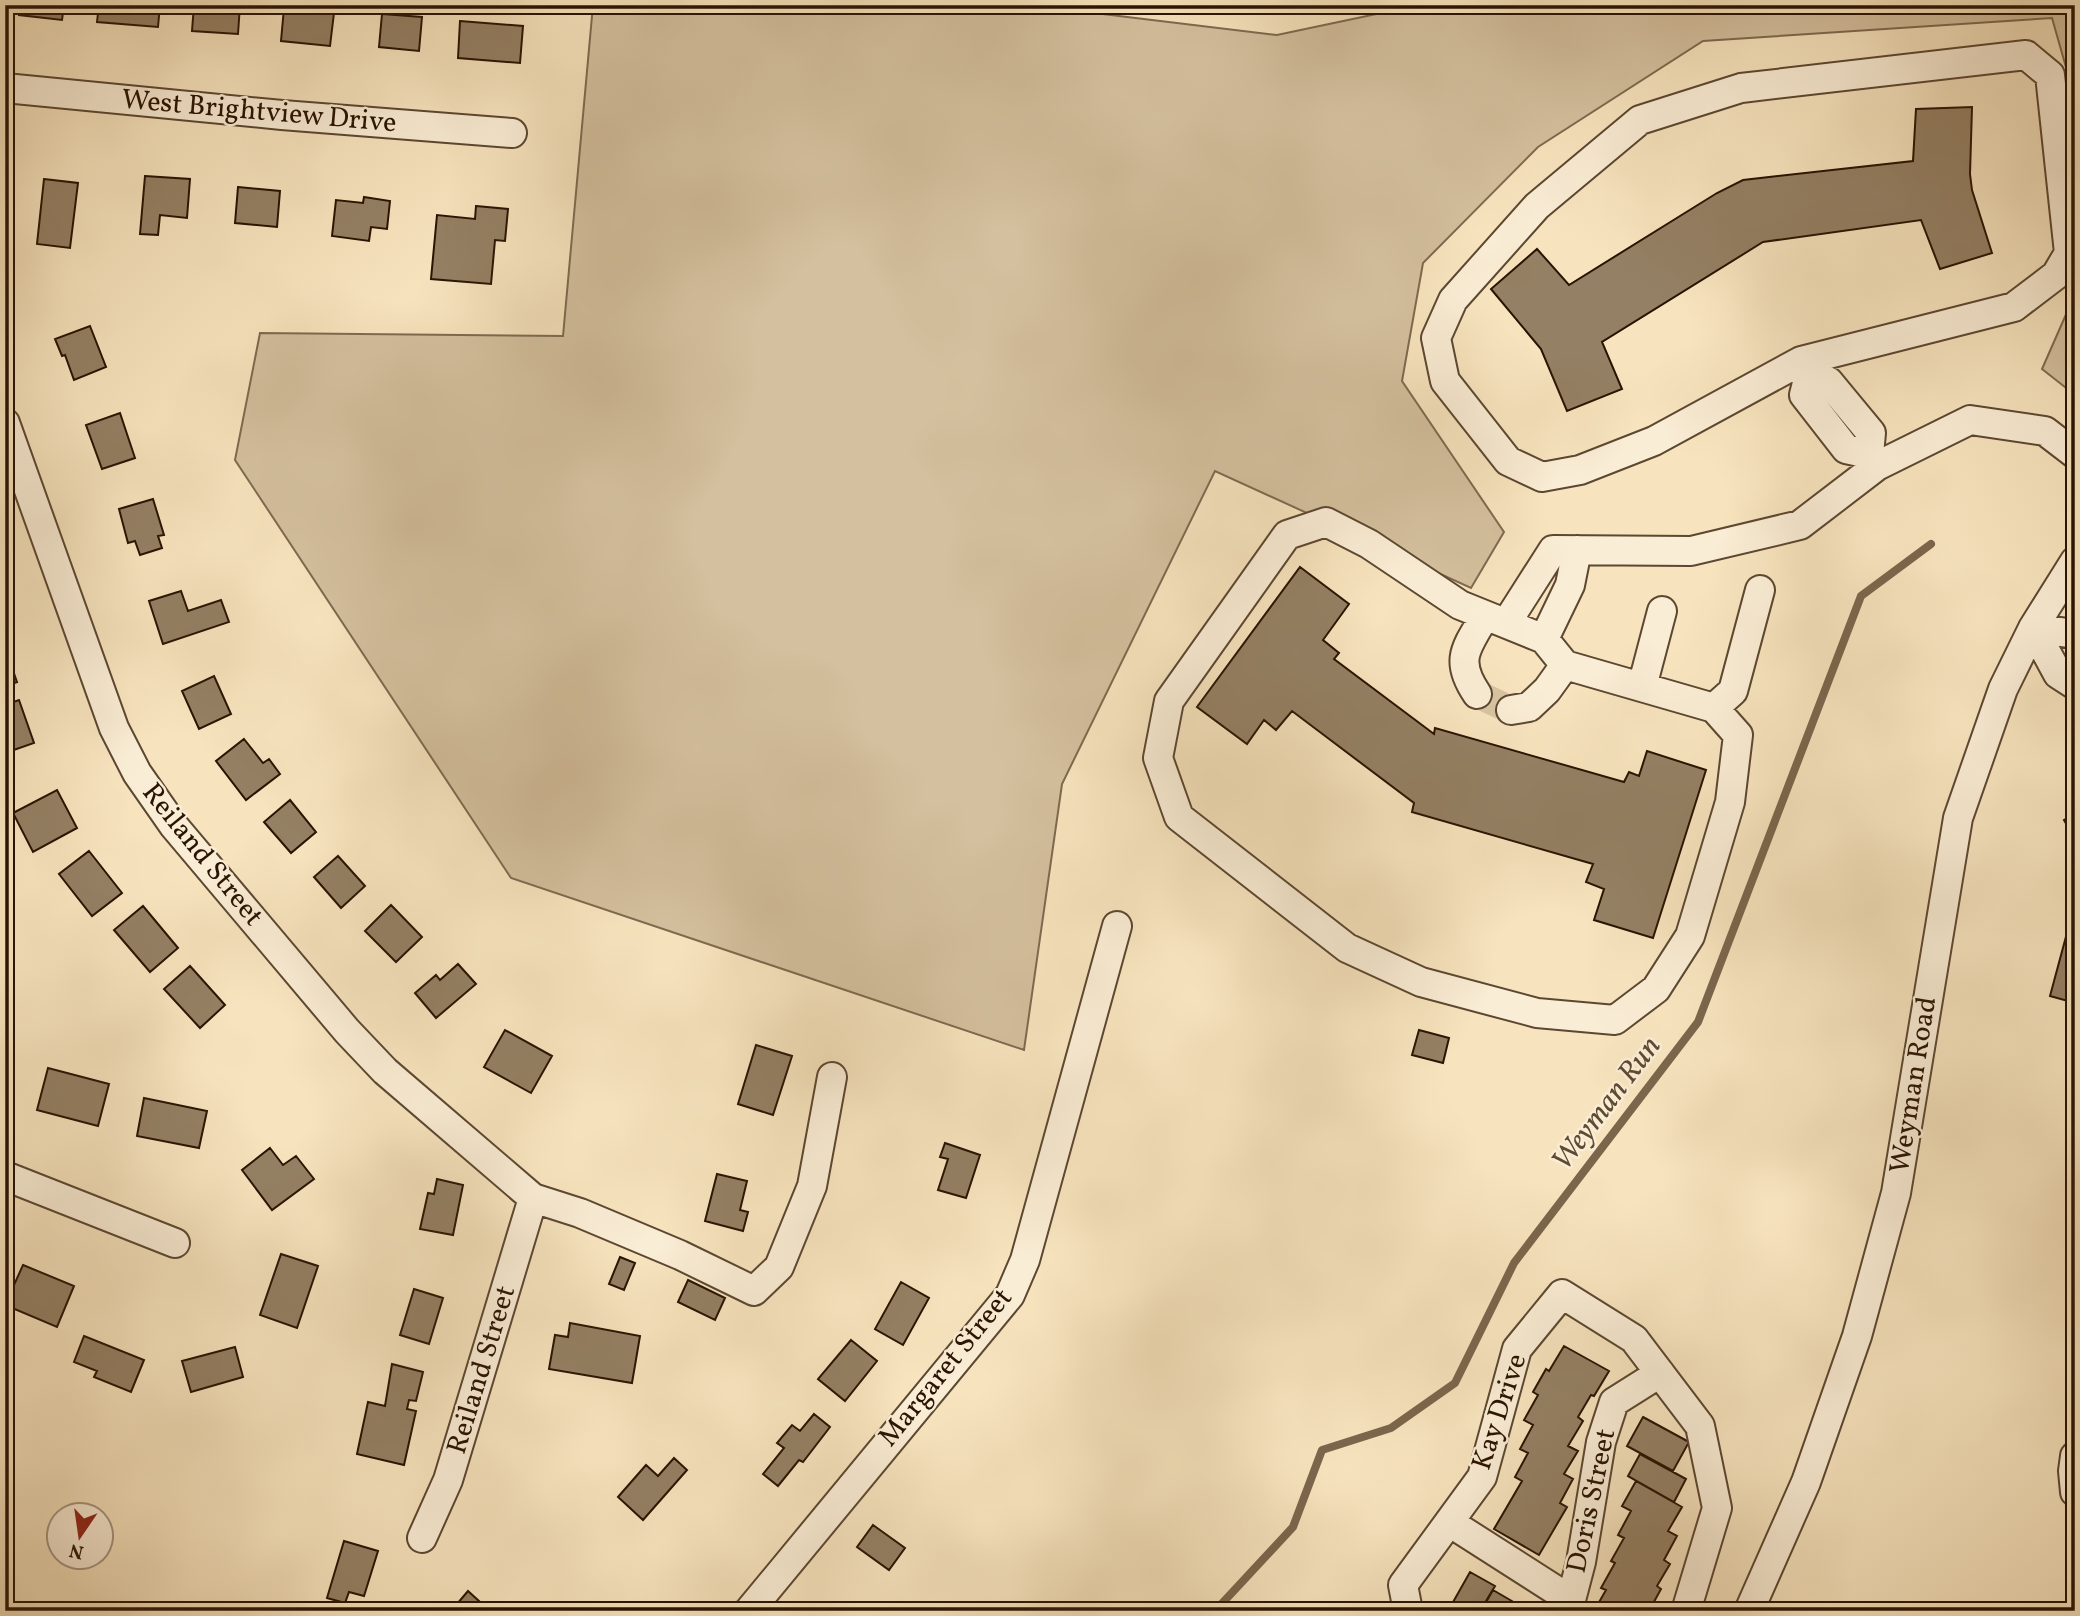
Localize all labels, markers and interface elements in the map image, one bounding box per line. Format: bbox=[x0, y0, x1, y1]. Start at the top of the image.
street label: West Brightview Drive bbox=[120, 81, 398, 143]
street label: Reiland Street bbox=[132, 775, 272, 935]
street label: Weyman Road bbox=[1881, 994, 1947, 1176]
water label: Weyman Run bbox=[1542, 1028, 1672, 1180]
street label: Margaret Street bbox=[870, 1280, 1022, 1456]
street label: Reiland Street bbox=[438, 1281, 526, 1459]
street label: Kay Drive bbox=[1463, 1349, 1537, 1475]
street label: Doris Street bbox=[1558, 1425, 1626, 1577]
north arrow bbox=[46, 1500, 116, 1570]
text: N bbox=[67, 1536, 86, 1565]

